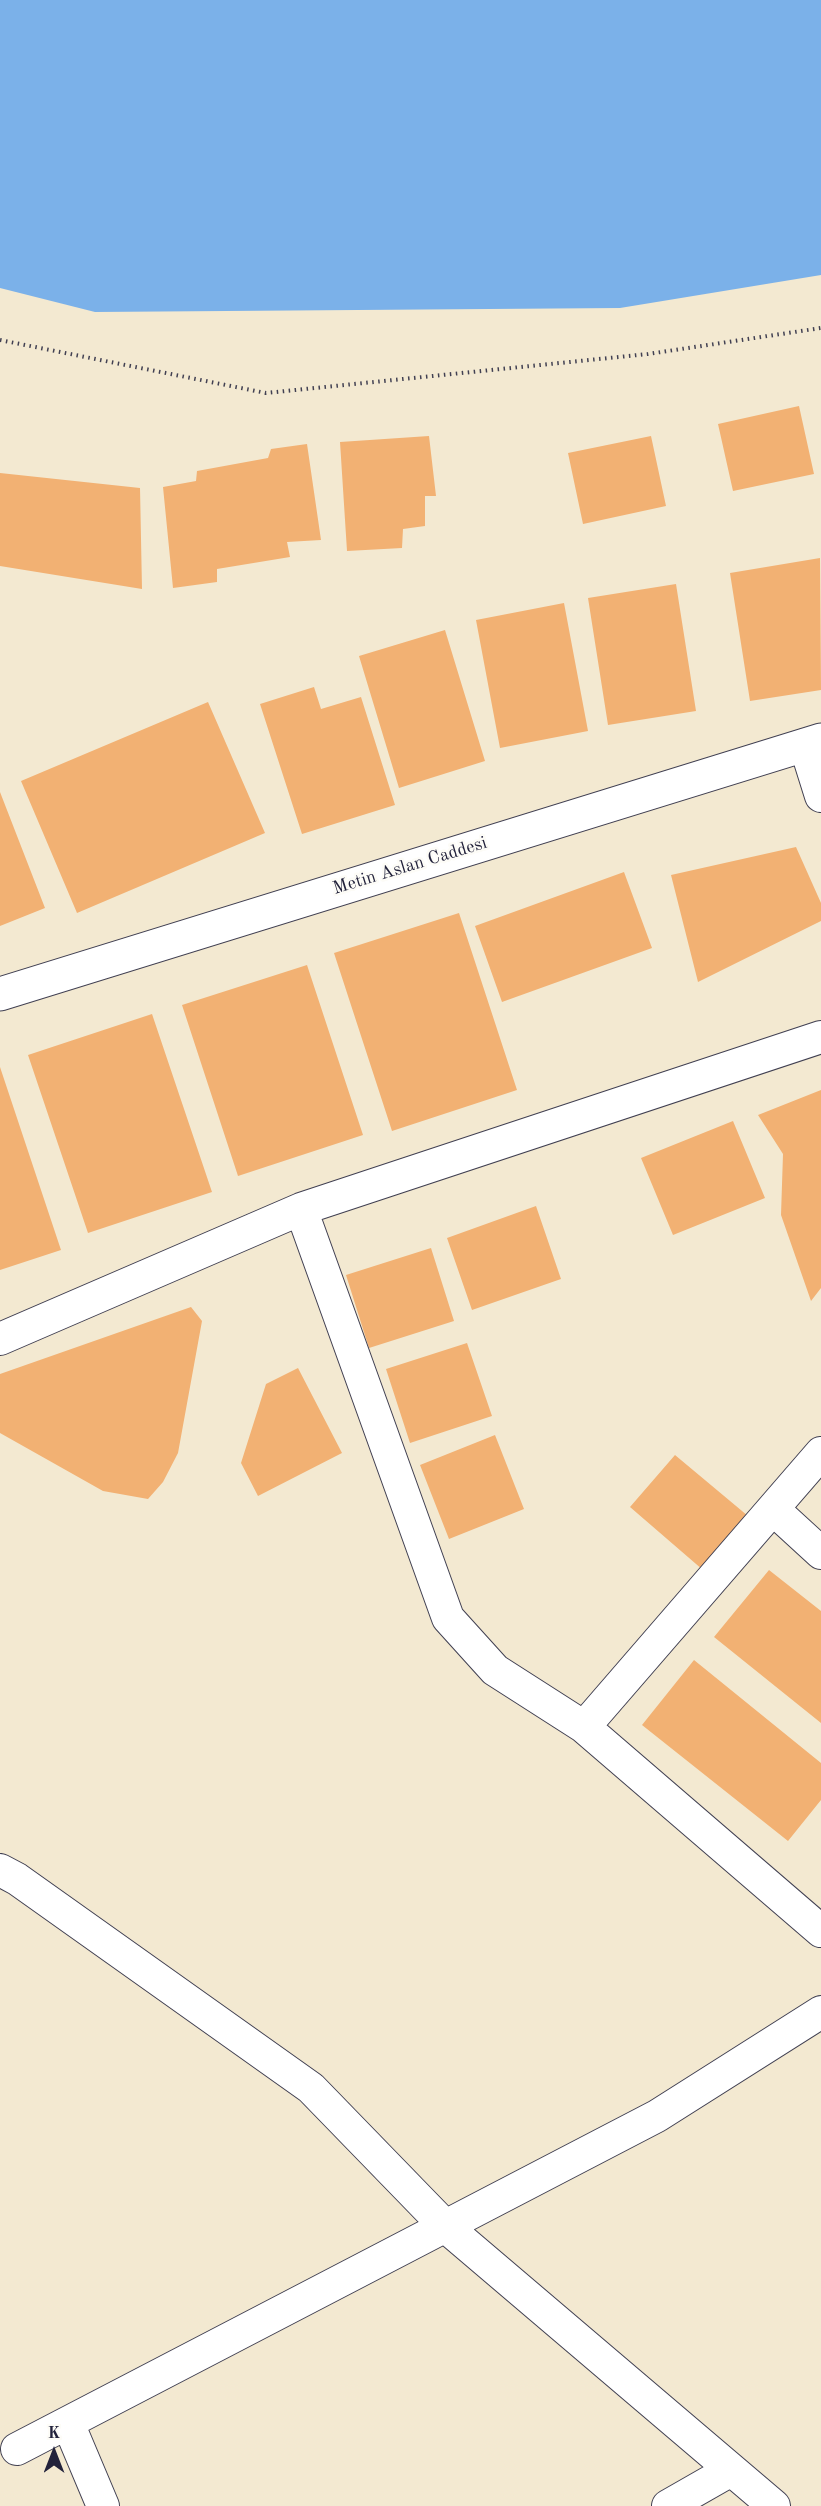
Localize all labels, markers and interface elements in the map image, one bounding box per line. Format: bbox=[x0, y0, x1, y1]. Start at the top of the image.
street label: Metin Aslan Caddesi bbox=[330, 832, 490, 900]
north arrow bbox=[24, 2422, 84, 2482]
text: K bbox=[48, 2426, 60, 2442]

